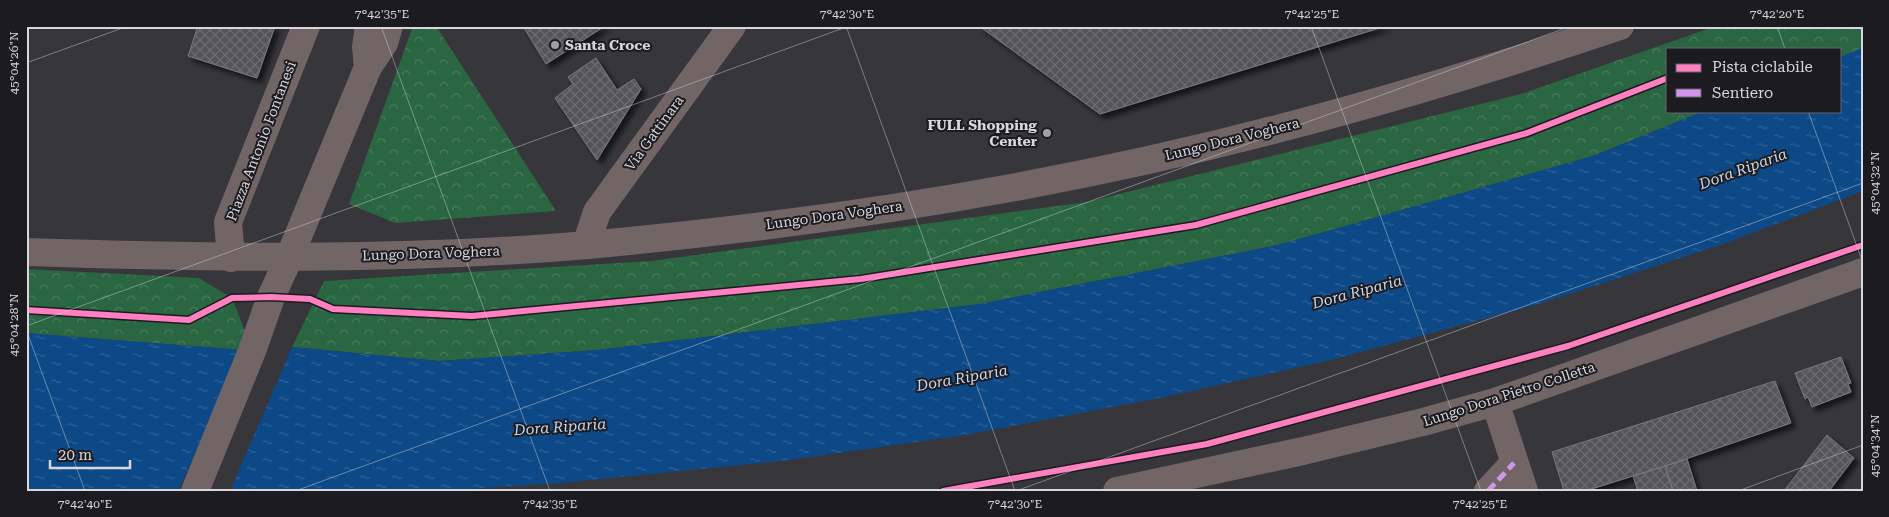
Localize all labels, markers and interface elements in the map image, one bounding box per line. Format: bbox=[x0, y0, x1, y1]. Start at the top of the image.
text: 7°42'35"E bbox=[355, 7, 409, 21]
text: 7°42'30"E bbox=[820, 7, 874, 21]
text: 7°42'25"E bbox=[1285, 7, 1339, 21]
text: 7°42'20"E bbox=[1750, 7, 1804, 21]
text: 45°04'26"N bbox=[7, 31, 21, 95]
place label: Santa Croce bbox=[565, 37, 650, 53]
marker: Santa Croce bbox=[549, 39, 561, 51]
legend bbox=[1666, 48, 1842, 112]
street label: Piazza Antonio Fontanesi bbox=[223, 58, 299, 223]
text: Pista ciclabile bbox=[1712, 58, 1813, 76]
text: Sentiero bbox=[1712, 84, 1773, 102]
street label: Via Gattinara bbox=[621, 92, 687, 174]
street label: Lungo Dora Voghera bbox=[1163, 114, 1301, 163]
place label: FULL Shopping Center bbox=[927, 117, 1038, 149]
marker: FULL Shopping Center bbox=[1041, 127, 1053, 139]
water label: Dora Riparia bbox=[1696, 145, 1789, 194]
text: 45°04'32"N bbox=[1868, 151, 1882, 215]
street label: Lungo Dora Voghera bbox=[765, 197, 904, 233]
street label: Lungo Dora Voghera bbox=[362, 243, 501, 263]
water label: Dora Riparia bbox=[1309, 271, 1404, 313]
text: 45°04'28"N bbox=[7, 293, 21, 357]
street label: Lungo Dora Pietro Colletta bbox=[1421, 358, 1597, 429]
water label: Dora Riparia bbox=[914, 361, 1009, 395]
text: 45°04'34"N bbox=[1868, 414, 1882, 478]
water label: Dora Riparia bbox=[512, 415, 607, 439]
scale bar bbox=[50, 437, 130, 469]
text: 20 m bbox=[58, 446, 93, 464]
text: 7°42'40"E bbox=[58, 497, 112, 511]
text: 7°42'35"E bbox=[523, 497, 577, 511]
text: 7°42'30"E bbox=[988, 497, 1042, 511]
text: 7°42'25"E bbox=[1453, 497, 1507, 511]

